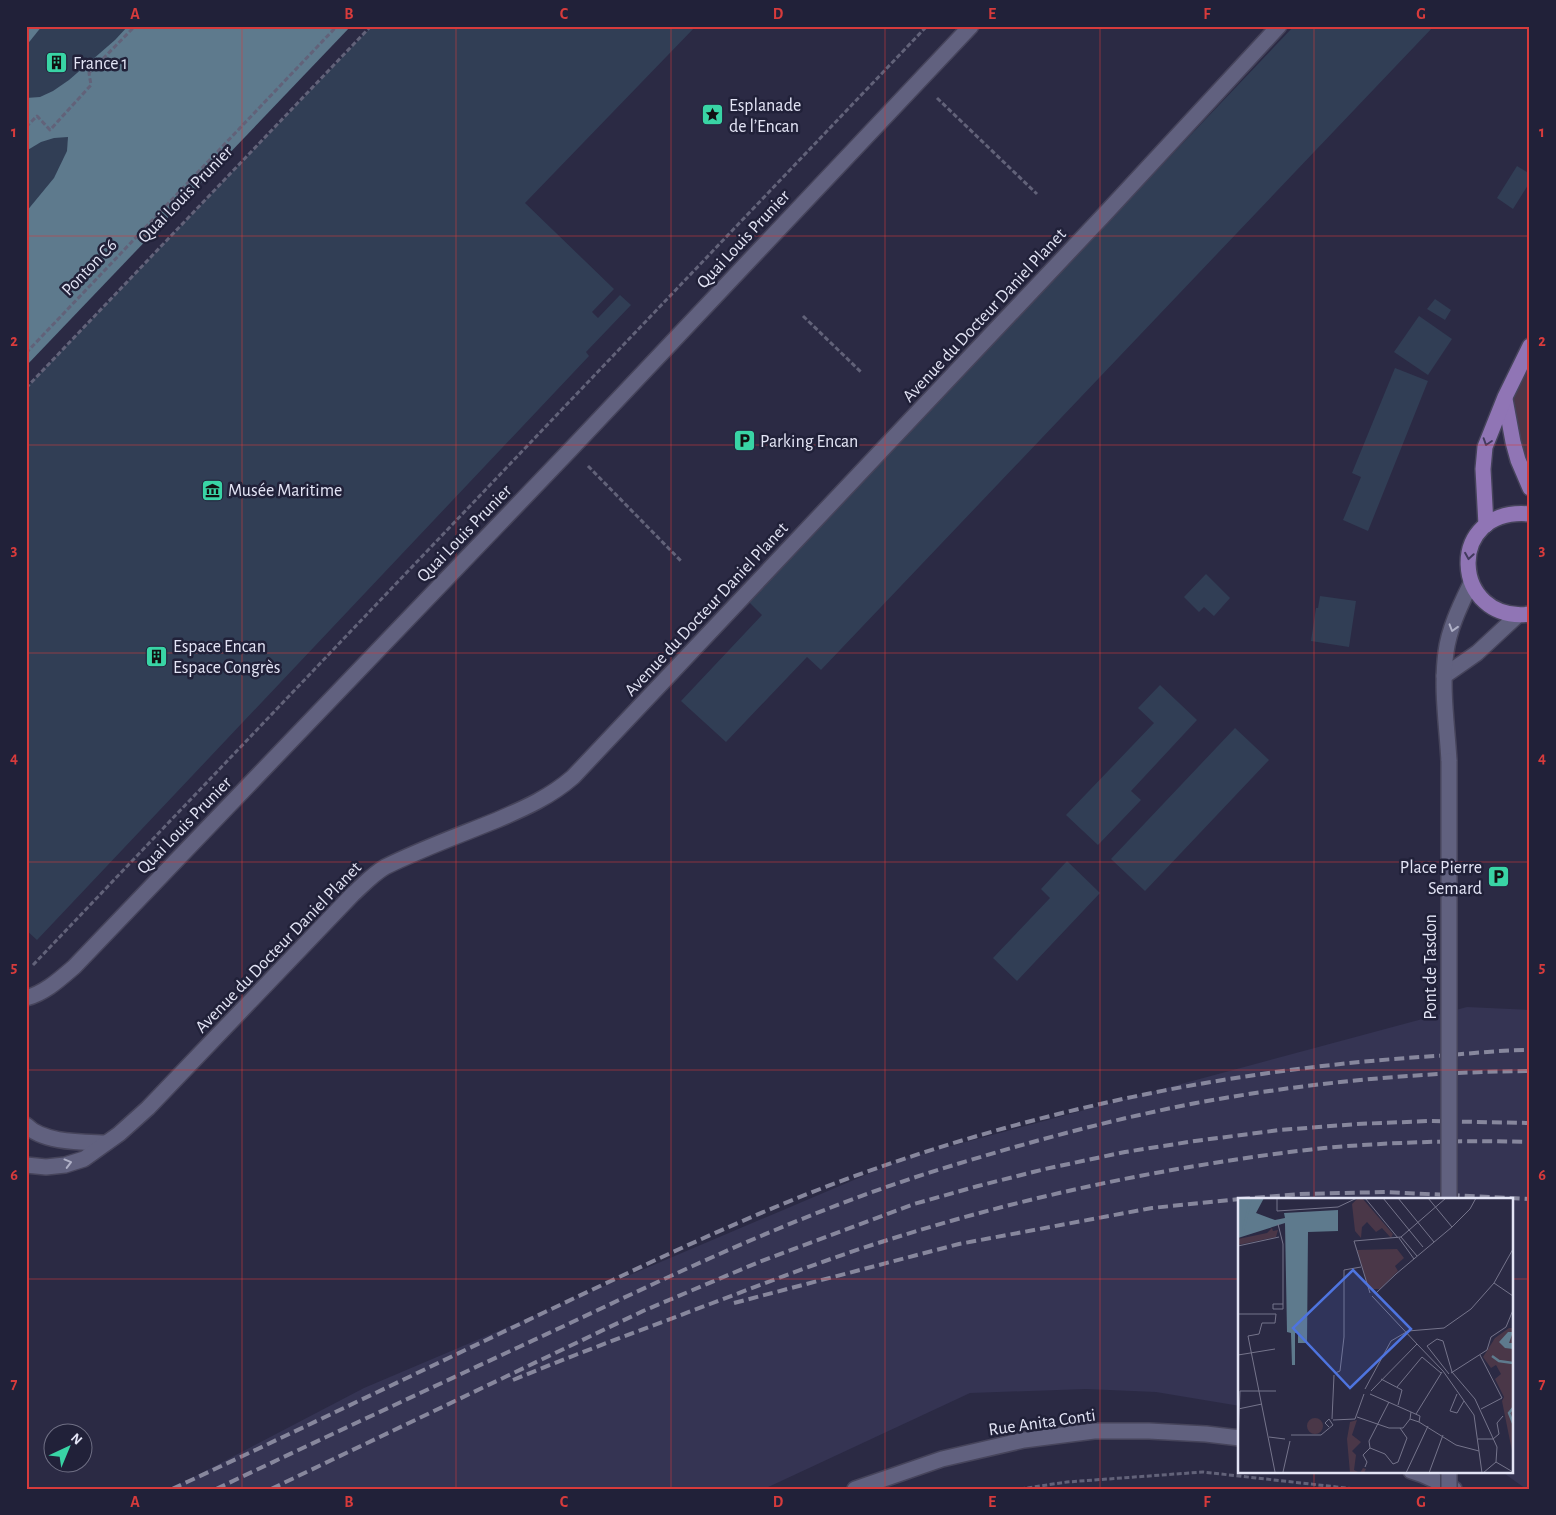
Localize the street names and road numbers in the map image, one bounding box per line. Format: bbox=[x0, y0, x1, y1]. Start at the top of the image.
street label: Quai Louis Prunier bbox=[135, 143, 237, 247]
street label: Quai Louis Prunier bbox=[694, 187, 794, 292]
street label: Avenue du Docteur Daniel Planet bbox=[900, 225, 1070, 406]
street label: Ponton C6 bbox=[59, 236, 121, 299]
street label: Quai Louis Prunier bbox=[414, 482, 516, 586]
street label: Avenue du Docteur Daniel Planet bbox=[622, 519, 792, 700]
street label: Quai Louis Prunier bbox=[134, 774, 236, 878]
street label: Avenue du Docteur Daniel Planet bbox=[192, 858, 365, 1037]
street label: Pont de Tasdon bbox=[1422, 914, 1440, 1020]
street label: Rue Anita Conti bbox=[987, 1407, 1097, 1439]

